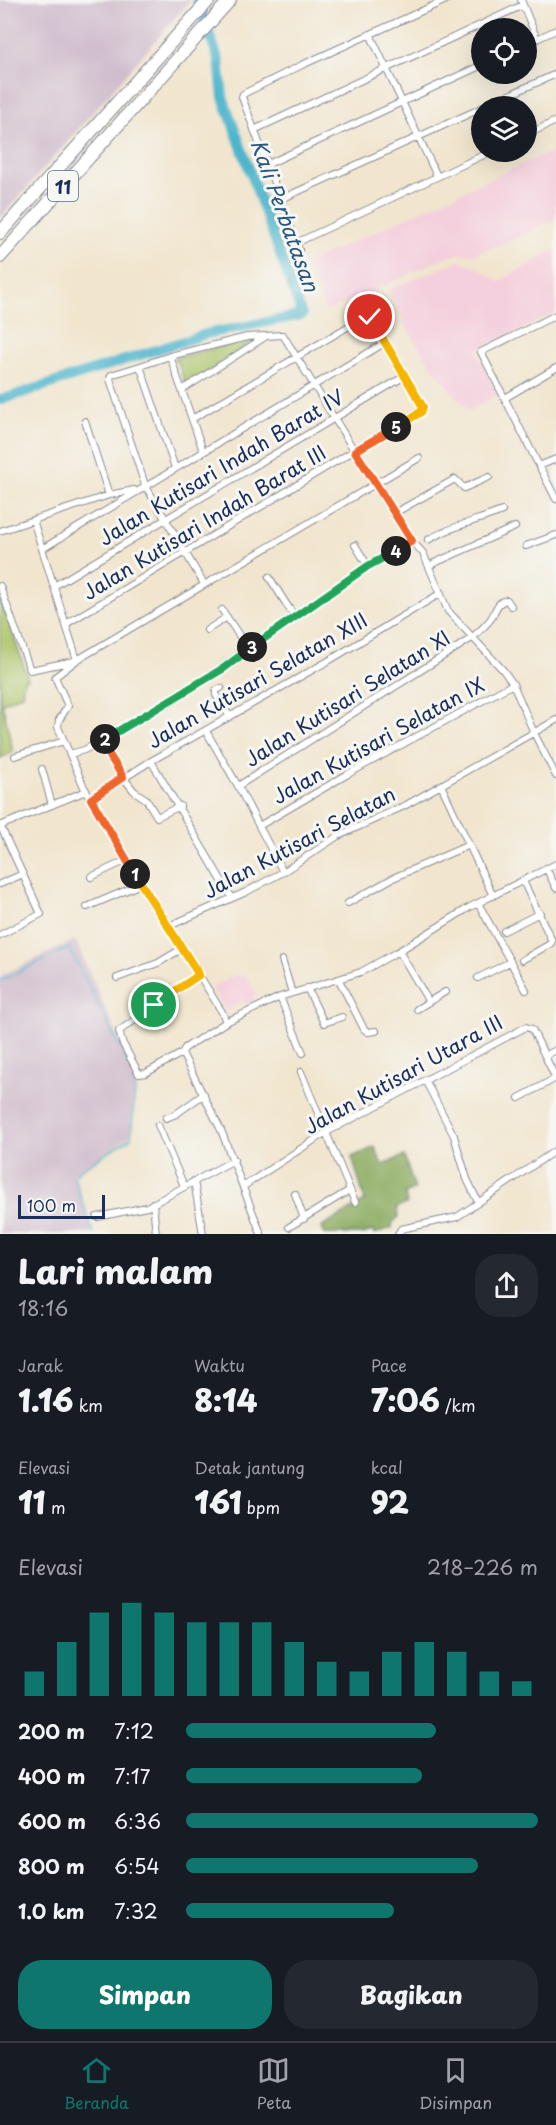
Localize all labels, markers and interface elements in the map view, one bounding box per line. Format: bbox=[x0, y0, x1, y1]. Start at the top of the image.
map controls bbox=[471, 18, 537, 162]
button: locate bbox=[471, 18, 537, 84]
button: layers bbox=[471, 96, 537, 162]
water label: Kali Perbatasan bbox=[244, 134, 329, 297]
road number: 11 bbox=[48, 171, 78, 201]
pin bbox=[344, 291, 395, 342]
icon: check bbox=[353, 300, 386, 333]
street label: Jalan Kutisari Indah Barat IV bbox=[93, 381, 350, 552]
pin: 5 bbox=[381, 412, 411, 442]
text: 5 bbox=[391, 415, 401, 439]
street label: Jalan Kutisari Indah Barat III bbox=[76, 437, 332, 607]
pin: 4 bbox=[381, 536, 411, 566]
text: 4 bbox=[391, 539, 401, 563]
street label: Jalan Kutisari Selatan XIII bbox=[142, 607, 372, 753]
street label: Jalan Kutisari Selatan XI bbox=[239, 624, 455, 772]
pin: 3 bbox=[237, 632, 267, 662]
text: 3 bbox=[247, 635, 257, 659]
street label: Jalan Kutisari Selatan IX bbox=[267, 669, 489, 811]
pin: 2 bbox=[90, 724, 120, 754]
text: 2 bbox=[99, 727, 111, 751]
street label: Jalan Kutisari Selatan bbox=[198, 779, 400, 905]
pin: 1 bbox=[120, 859, 150, 889]
text: 1 bbox=[131, 862, 139, 886]
pin bbox=[128, 979, 179, 1030]
icon: arrive bbox=[137, 988, 170, 1021]
street label: Jalan Kutisari Utara III bbox=[298, 1007, 508, 1141]
scale bar bbox=[18, 1192, 105, 1220]
text: 100 m bbox=[27, 1193, 76, 1217]
text: Lari malam bbox=[18, 1245, 213, 1295]
button: share bbox=[475, 1254, 538, 1317]
text: 18:16 bbox=[18, 1293, 68, 1323]
text: Jarak bbox=[18, 1353, 63, 1377]
text: Waktu bbox=[194, 1353, 245, 1377]
text: Pace bbox=[371, 1353, 407, 1377]
text: 1.16 bbox=[18, 1377, 73, 1422]
text: 8:14 bbox=[194, 1377, 257, 1422]
text: 7:06 bbox=[371, 1377, 440, 1422]
text: km bbox=[73, 1393, 103, 1417]
text: /km bbox=[440, 1393, 476, 1417]
text: Elevasi bbox=[18, 1455, 70, 1479]
text: Detak jantung bbox=[194, 1455, 305, 1479]
text: kcal bbox=[371, 1455, 403, 1479]
text: 11 bbox=[18, 1479, 46, 1524]
text: 161 bbox=[194, 1479, 242, 1524]
text: 92 bbox=[371, 1479, 409, 1524]
text: m bbox=[46, 1495, 66, 1519]
text: bpm bbox=[242, 1495, 280, 1519]
text: Elevasi bbox=[18, 1552, 83, 1582]
text: 218–226 m bbox=[427, 1552, 538, 1582]
text: 200 m bbox=[18, 1716, 85, 1746]
text: 7:12 bbox=[114, 1716, 154, 1746]
text: 400 m bbox=[18, 1761, 86, 1791]
text: 7:17 bbox=[114, 1761, 150, 1791]
text: 600 m bbox=[18, 1806, 86, 1836]
text: 6:36 bbox=[114, 1806, 161, 1836]
text: 800 m bbox=[18, 1851, 85, 1881]
text: 6:54 bbox=[114, 1851, 160, 1881]
text: 1.0 km bbox=[18, 1896, 85, 1926]
text: 7:32 bbox=[114, 1896, 158, 1926]
button: Simpan bbox=[18, 1960, 272, 2029]
button: Bagikan bbox=[284, 1960, 538, 2029]
tab: Beranda bbox=[64, 2054, 129, 2114]
tab: Peta bbox=[257, 2054, 291, 2114]
tab: Disimpan bbox=[419, 2054, 492, 2114]

